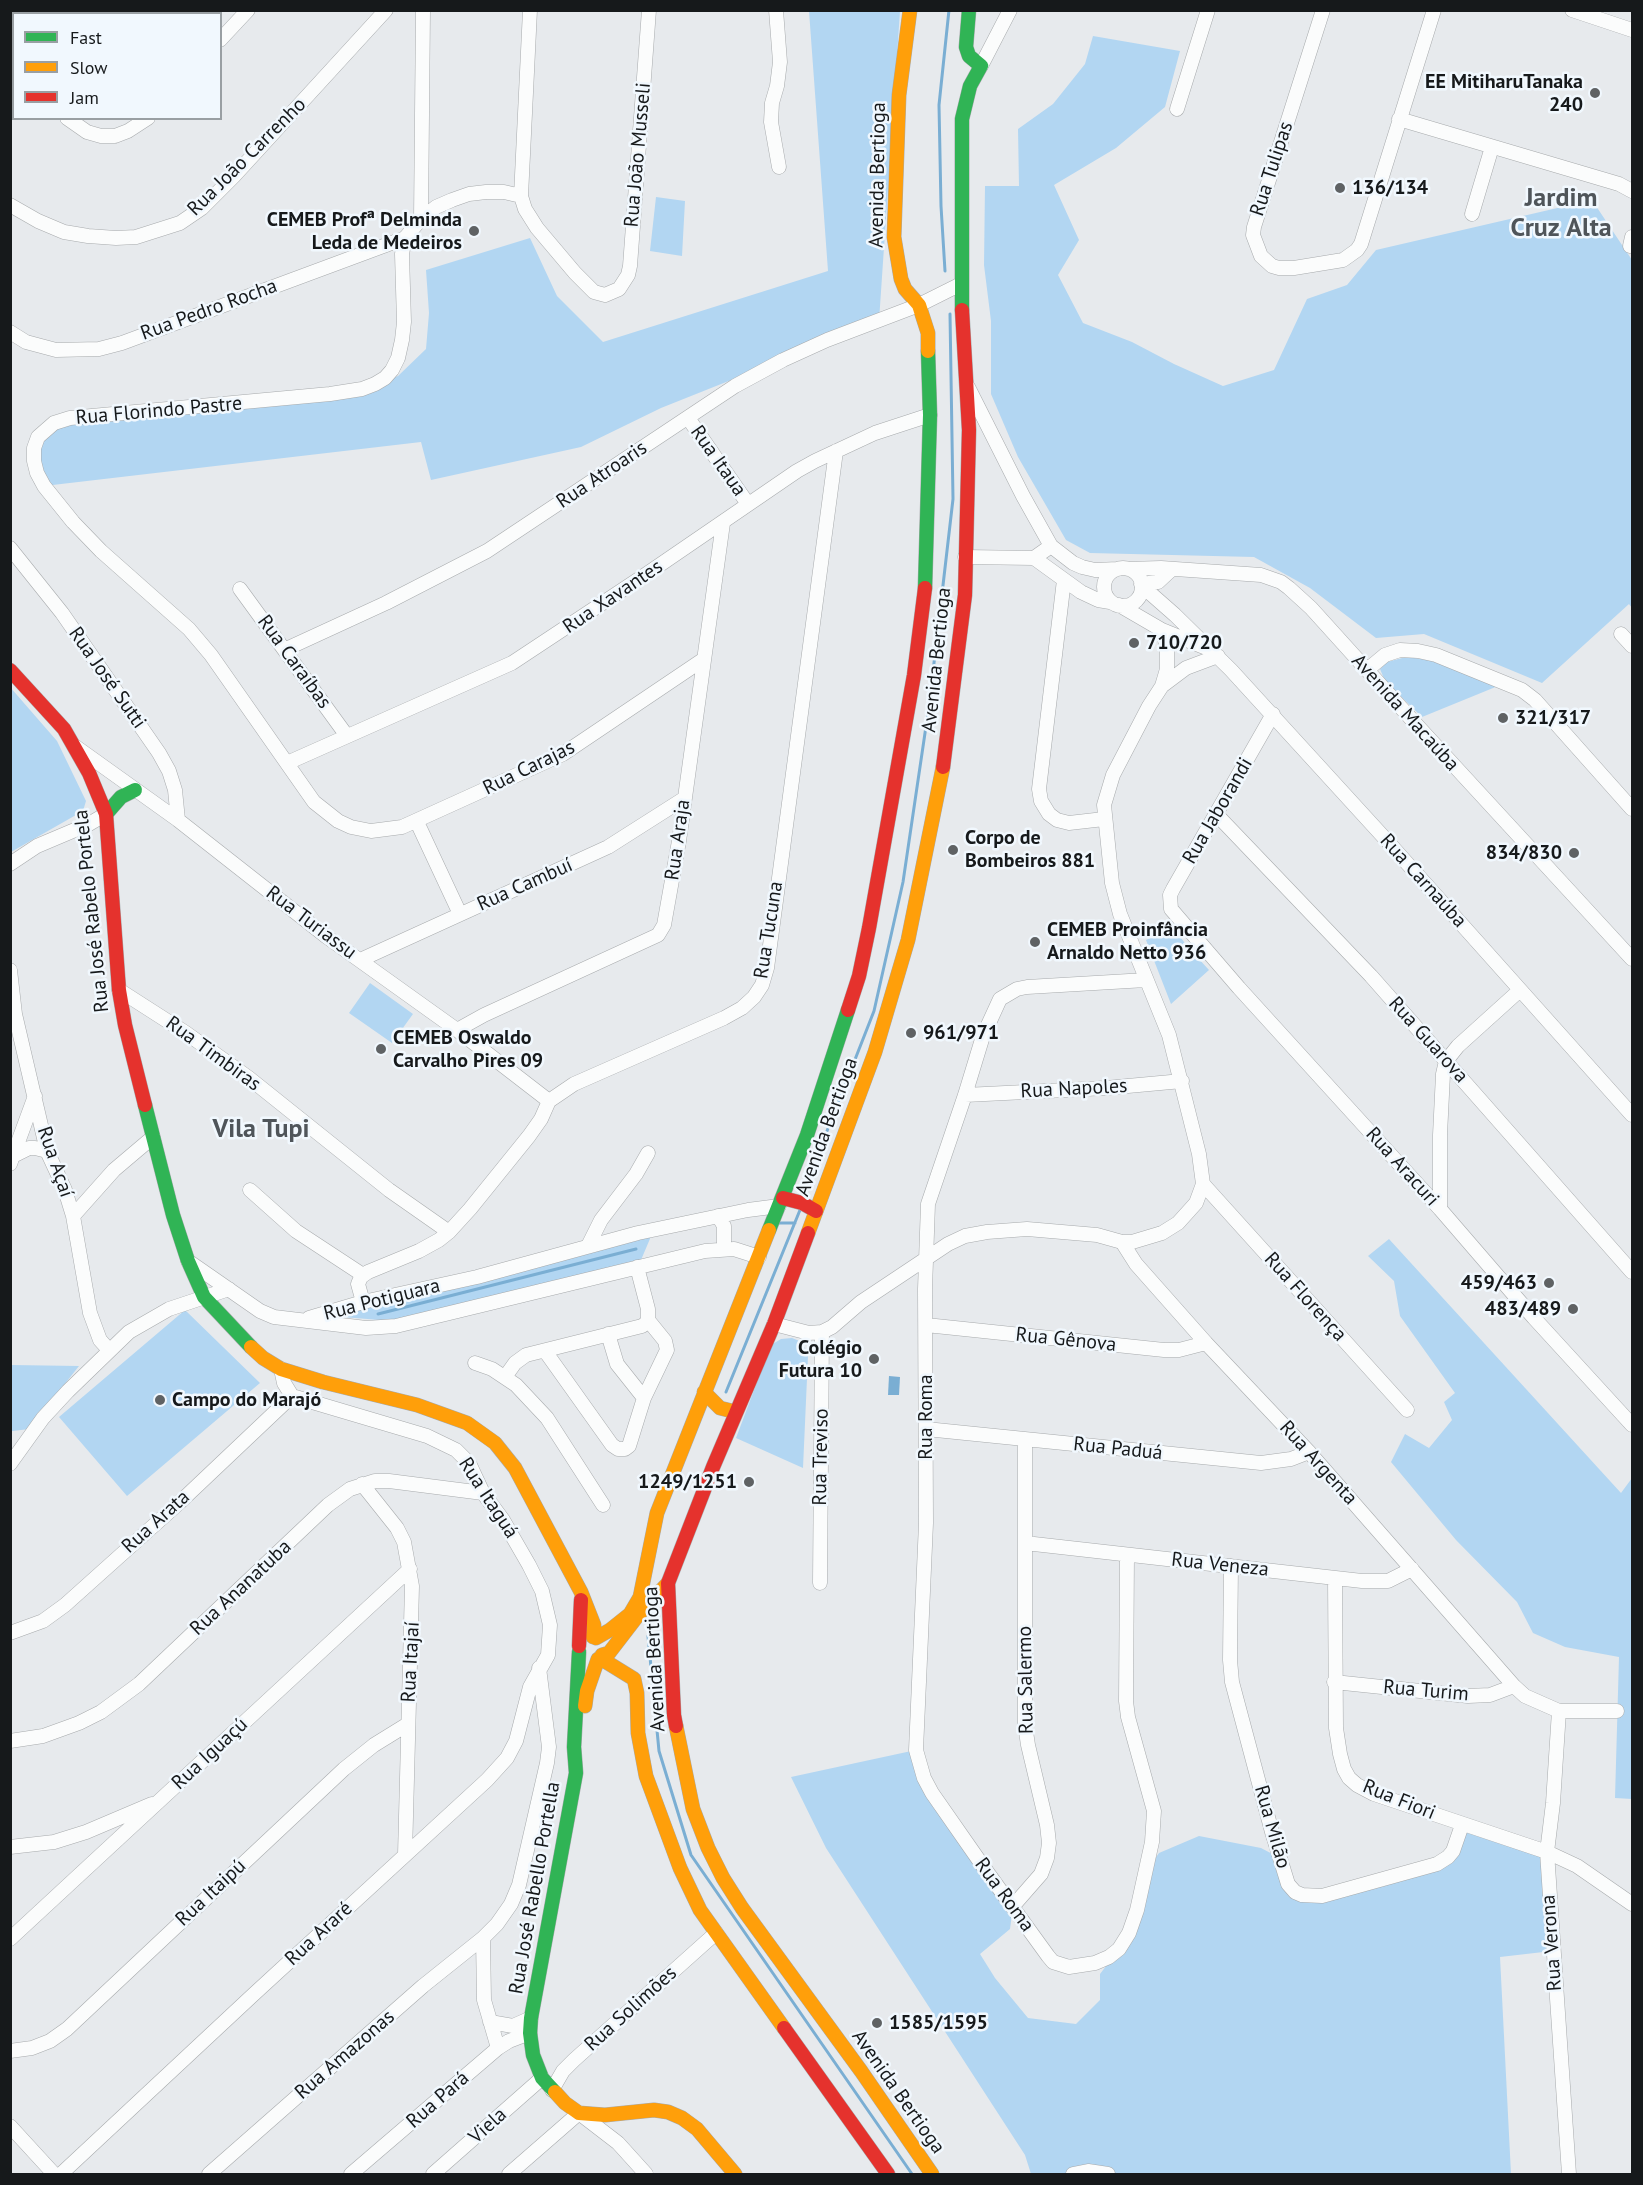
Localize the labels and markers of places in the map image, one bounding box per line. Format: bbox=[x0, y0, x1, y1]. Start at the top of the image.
place label: EE MitiharuTanaka 240 bbox=[1425, 70, 1583, 117]
marker: EE MitiharuTanaka 240 bbox=[1588, 86, 1602, 100]
place label: 136/134 bbox=[1352, 176, 1428, 200]
marker: 136/134 bbox=[1333, 181, 1347, 195]
place label: CEMEB Profª Delminda Leda de Medeiros bbox=[267, 208, 462, 255]
marker: CEMEB Profª Delminda Leda de Medeiros bbox=[467, 224, 481, 238]
place label: 710/720 bbox=[1146, 631, 1222, 655]
marker: 710/720 bbox=[1127, 636, 1141, 650]
place label: 321/317 bbox=[1515, 706, 1591, 730]
marker: 321/317 bbox=[1496, 711, 1510, 725]
place label: Corpo de Bombeiros 881 bbox=[965, 826, 1095, 873]
place label: 834/830 bbox=[1486, 841, 1562, 865]
marker: Corpo de Bombeiros 881 bbox=[946, 843, 960, 857]
marker: 834/830 bbox=[1567, 846, 1581, 860]
place label: CEMEB Proinfância Arnaldo Netto 936 bbox=[1047, 918, 1208, 965]
marker: CEMEB Proinfância Arnaldo Netto 936 bbox=[1028, 935, 1042, 949]
place label: 961/971 bbox=[923, 1021, 999, 1045]
place label: CEMEB Oswaldo Carvalho Pires 09 bbox=[393, 1026, 543, 1073]
marker: 961/971 bbox=[904, 1026, 918, 1040]
marker: CEMEB Oswaldo Carvalho Pires 09 bbox=[374, 1042, 388, 1056]
place label: 459/463 bbox=[1461, 1271, 1537, 1295]
marker: 459/463 bbox=[1542, 1276, 1556, 1290]
place label: 483/489 bbox=[1485, 1297, 1561, 1321]
marker: 483/489 bbox=[1566, 1302, 1580, 1316]
place label: Colégio Futura 10 bbox=[779, 1336, 862, 1383]
marker: Colégio Futura 10 bbox=[867, 1352, 881, 1366]
place label: Campo do Marajó bbox=[172, 1388, 321, 1412]
marker: Campo do Marajó bbox=[153, 1393, 167, 1407]
place label: 1249/1251 bbox=[638, 1470, 737, 1494]
marker: 1249/1251 bbox=[742, 1475, 756, 1489]
place label: 1585/1595 bbox=[889, 2011, 988, 2035]
marker: 1585/1595 bbox=[870, 2016, 884, 2030]

